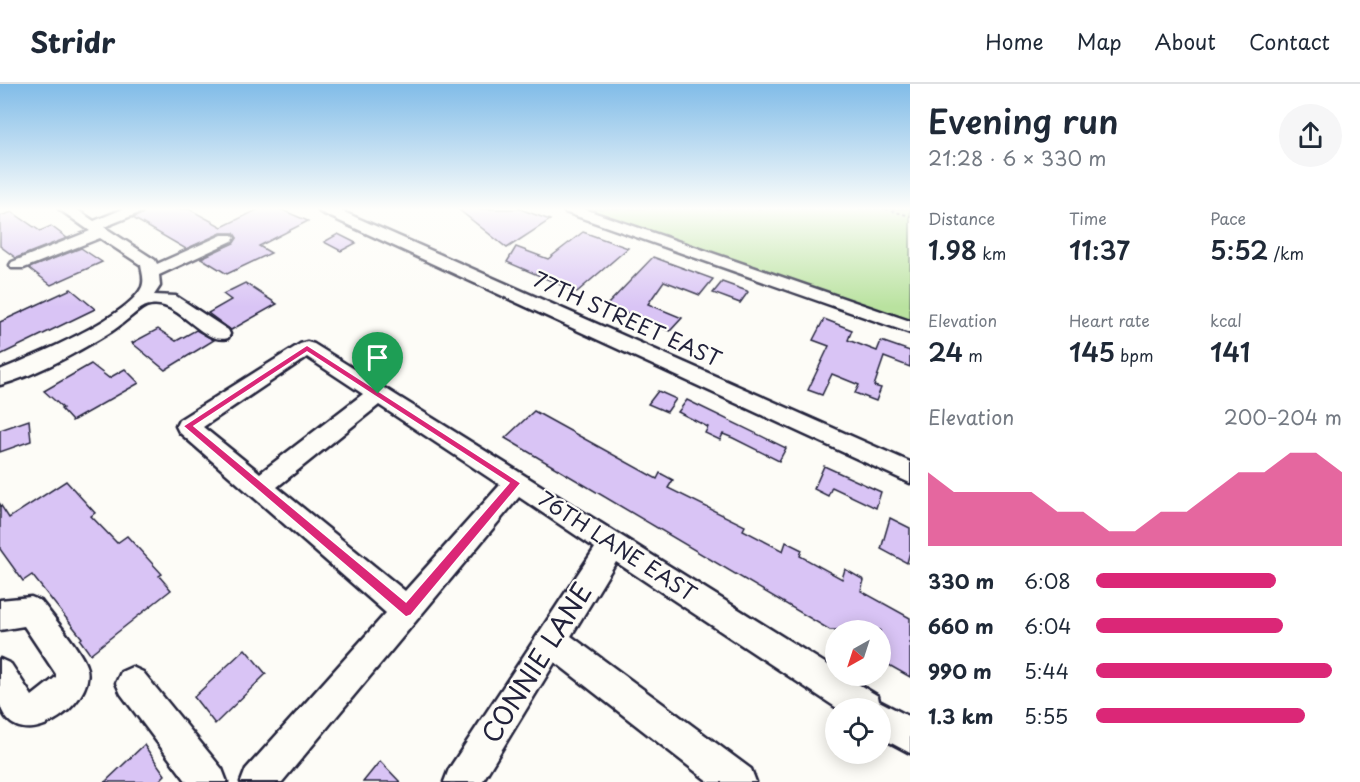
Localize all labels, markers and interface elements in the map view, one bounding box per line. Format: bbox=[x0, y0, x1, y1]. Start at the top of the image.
text: Stridr bbox=[30, 20, 115, 63]
text: Home bbox=[985, 25, 1044, 57]
text: Map bbox=[1077, 25, 1122, 57]
text: About bbox=[1155, 25, 1216, 57]
text: Contact bbox=[1249, 25, 1330, 57]
text: Evening run bbox=[928, 95, 1119, 145]
button: share bbox=[1279, 104, 1342, 167]
text: 21:28 · 6 × 330 m bbox=[928, 143, 1106, 173]
text: Distance bbox=[928, 206, 995, 230]
text: Time bbox=[1069, 206, 1107, 230]
text: Pace bbox=[1210, 206, 1246, 230]
text: 1.98 bbox=[928, 230, 977, 269]
text: 11:37 bbox=[1069, 230, 1130, 269]
text: 5:52 bbox=[1210, 230, 1268, 269]
text: km bbox=[977, 241, 1006, 265]
text: /km bbox=[1268, 241, 1304, 265]
street label: 77TH STREET EAST bbox=[529, 262, 728, 374]
text: Elevation bbox=[928, 308, 997, 332]
text: Heart rate bbox=[1069, 308, 1150, 332]
text: kcal bbox=[1210, 308, 1242, 332]
pin bbox=[352, 332, 403, 394]
text: 24 bbox=[928, 332, 963, 371]
text: 145 bbox=[1069, 332, 1115, 371]
text: 141 bbox=[1210, 332, 1250, 371]
icon: arrive bbox=[361, 341, 394, 374]
text: m bbox=[963, 343, 983, 367]
text: bpm bbox=[1115, 343, 1154, 367]
text: Elevation bbox=[928, 402, 1014, 432]
text: 200–204 m bbox=[1224, 402, 1342, 432]
street label: 76TH LANE EAST bbox=[533, 482, 704, 609]
text: 330 m bbox=[928, 566, 994, 596]
text: 6:08 bbox=[1024, 566, 1071, 596]
street label: CONNIE LANE bbox=[471, 574, 601, 750]
text: 660 m bbox=[928, 611, 994, 641]
text: 6:04 bbox=[1024, 611, 1072, 641]
north arrow bbox=[825, 620, 891, 686]
map controls bbox=[825, 620, 891, 764]
text: 990 m bbox=[928, 656, 992, 686]
text: 5:44 bbox=[1024, 656, 1069, 686]
button: locate bbox=[825, 698, 891, 764]
text: 1.3 km bbox=[928, 701, 994, 731]
text: 5:55 bbox=[1024, 701, 1068, 731]

